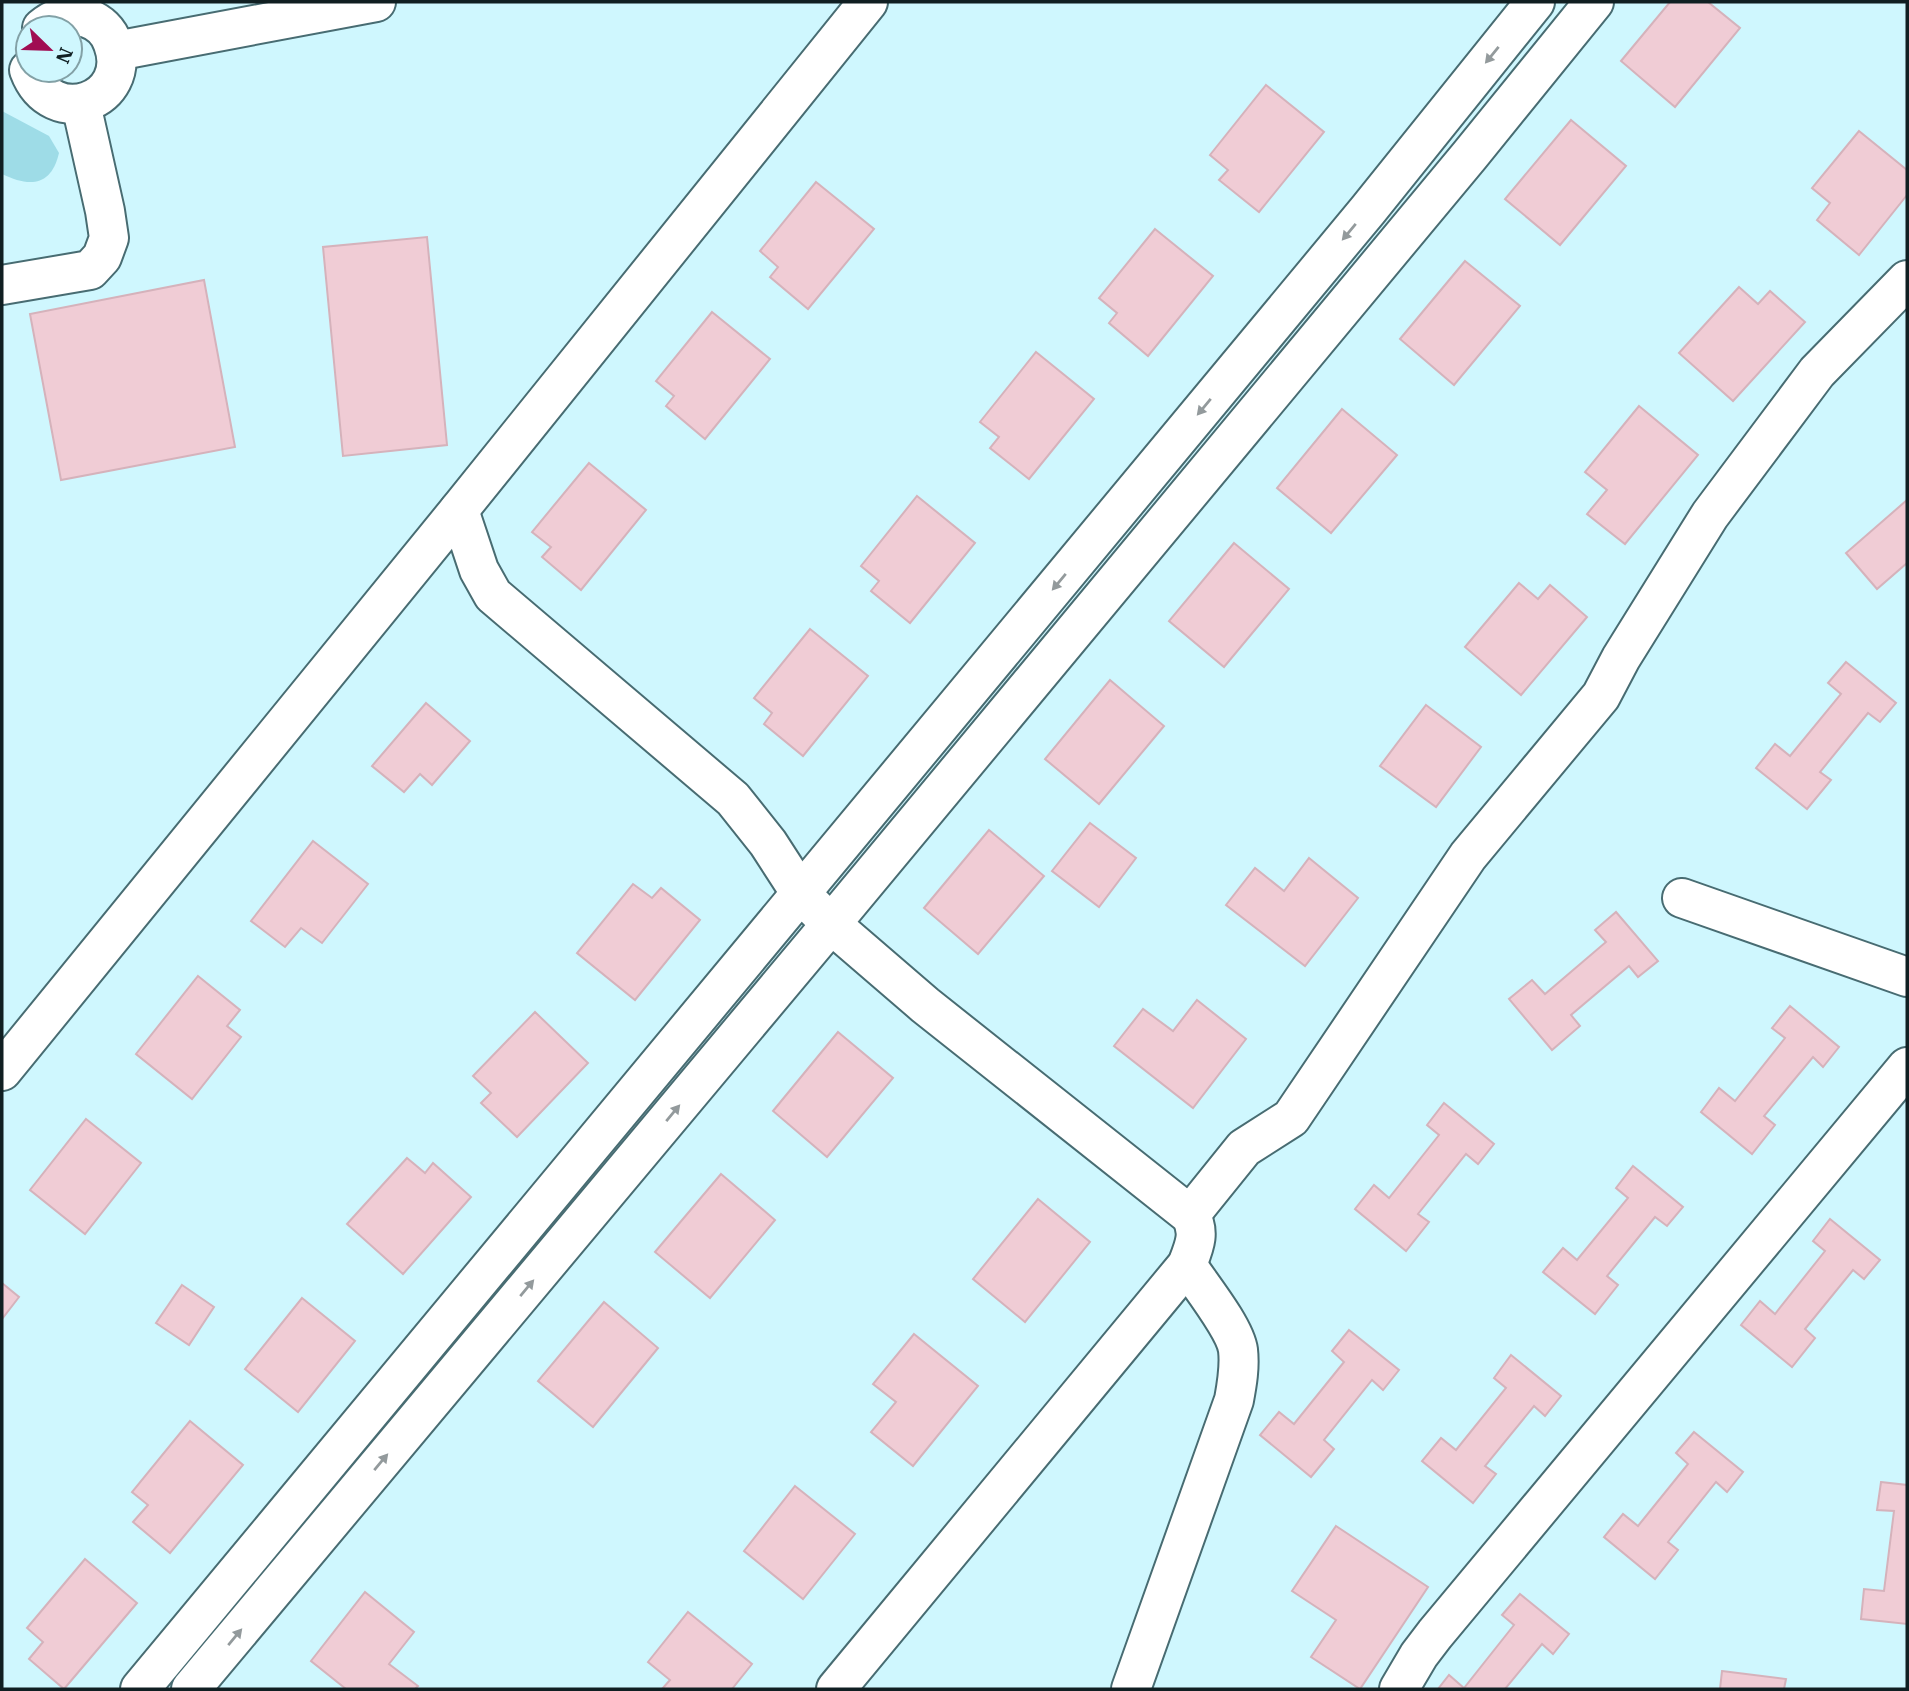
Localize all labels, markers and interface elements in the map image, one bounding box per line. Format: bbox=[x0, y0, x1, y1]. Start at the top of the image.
north arrow bbox=[14, 14, 84, 84]
text: N bbox=[51, 44, 79, 67]
one-way arrow bbox=[1485, 45, 1500, 63]
one-way arrow bbox=[1342, 222, 1357, 240]
one-way arrow bbox=[1197, 398, 1212, 415]
one-way arrow bbox=[1051, 573, 1067, 591]
one-way arrow bbox=[665, 1105, 680, 1122]
one-way arrow bbox=[519, 1279, 534, 1296]
one-way arrow bbox=[373, 1454, 388, 1471]
one-way arrow bbox=[227, 1628, 243, 1646]

